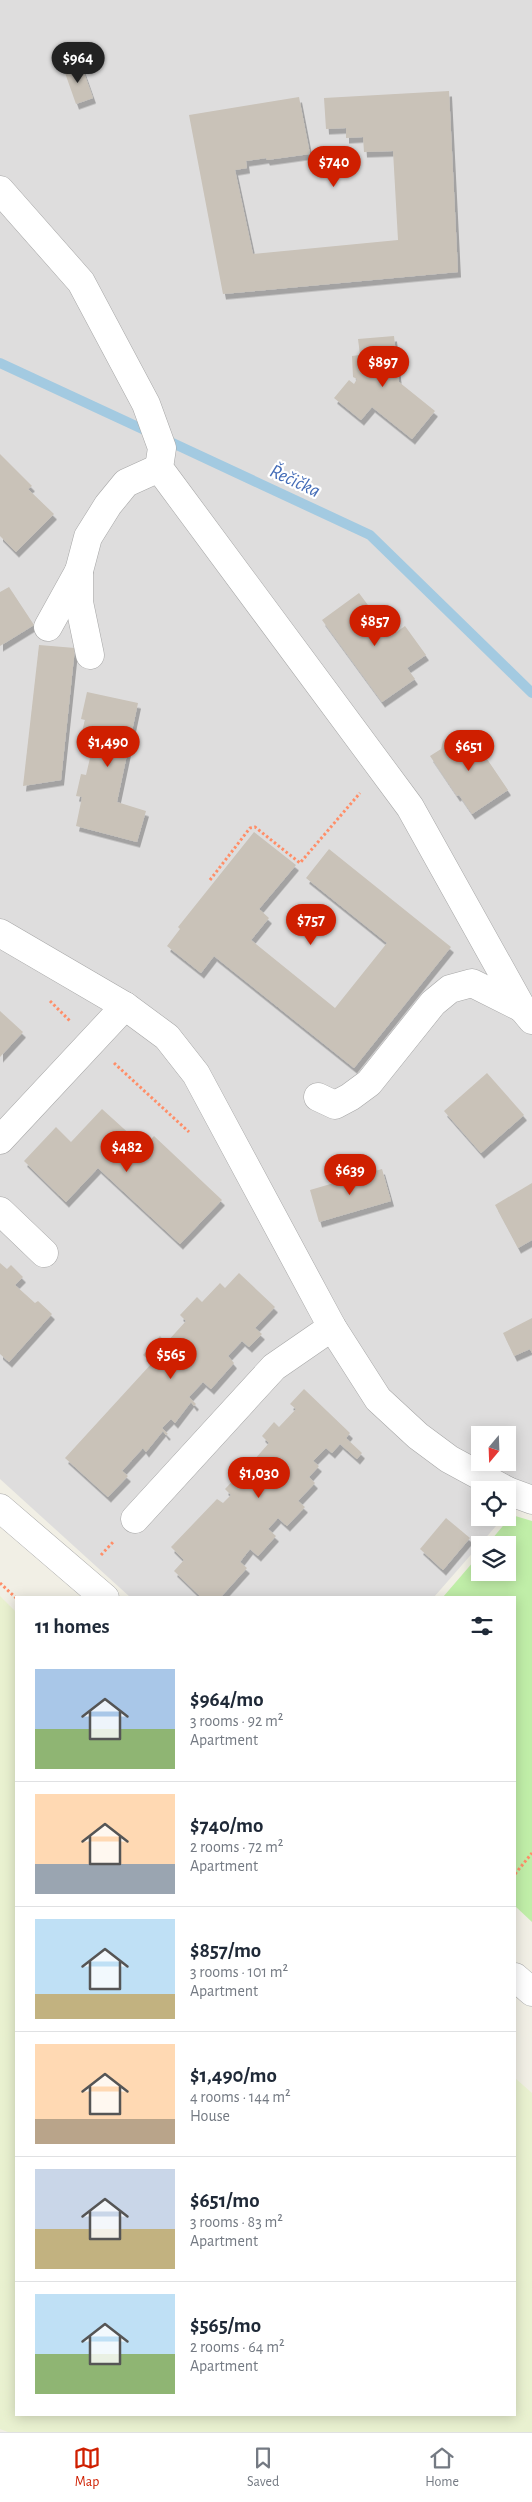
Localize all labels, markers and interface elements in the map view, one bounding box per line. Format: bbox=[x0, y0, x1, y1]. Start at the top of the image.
pin: $964 bbox=[48, 42, 108, 84]
text: $964 bbox=[63, 50, 93, 66]
pin: $740 bbox=[304, 146, 364, 188]
text: $740 bbox=[319, 154, 349, 170]
pin: $897 bbox=[353, 346, 413, 388]
text: $897 bbox=[368, 354, 398, 370]
water label: Řečička bbox=[267, 460, 324, 501]
pin: $857 bbox=[345, 604, 405, 647]
text: $857 bbox=[361, 613, 389, 629]
pin: $1,490 bbox=[67, 726, 149, 768]
pin: $651 bbox=[439, 730, 499, 772]
text: $1,490 bbox=[88, 734, 128, 750]
text: $651 bbox=[455, 738, 483, 754]
pin: $757 bbox=[281, 904, 341, 946]
text: $757 bbox=[297, 912, 325, 928]
pin: $482 bbox=[97, 1130, 157, 1173]
text: $482 bbox=[112, 1139, 142, 1155]
pin: $639 bbox=[320, 1154, 380, 1196]
text: $639 bbox=[335, 1162, 365, 1178]
pin: $565 bbox=[141, 1338, 201, 1380]
text: $565 bbox=[157, 1346, 185, 1362]
north arrow bbox=[471, 1426, 516, 1471]
map controls bbox=[471, 1426, 516, 1581]
pin: $1,030 bbox=[218, 1456, 300, 1499]
text: $1,030 bbox=[239, 1465, 279, 1481]
button: locate bbox=[471, 1481, 516, 1526]
button: layers bbox=[471, 1536, 516, 1581]
icon: filters bbox=[468, 1612, 496, 1640]
text: 11 homes bbox=[35, 1616, 110, 1637]
icon: home bbox=[75, 1689, 135, 1749]
text: $964/mo bbox=[190, 1689, 264, 1710]
text: 3 rooms · 92 m² bbox=[190, 1713, 283, 1729]
text: Apartment bbox=[190, 1732, 258, 1748]
icon: home bbox=[75, 1814, 135, 1874]
text: $740/mo bbox=[190, 1815, 263, 1836]
text: 2 rooms · 72 m² bbox=[190, 1839, 283, 1855]
text: Apartment bbox=[190, 1858, 258, 1874]
icon: home bbox=[75, 1939, 135, 1999]
text: $857/mo bbox=[190, 1940, 261, 1961]
text: 3 rooms · 101 m² bbox=[190, 1964, 288, 1980]
text: Apartment bbox=[190, 1983, 258, 1999]
icon: home bbox=[75, 2064, 135, 2124]
text: $1,490/mo bbox=[190, 2065, 277, 2086]
text: 4 rooms · 144 m² bbox=[190, 2089, 291, 2105]
text: House bbox=[190, 2108, 230, 2124]
icon: home bbox=[75, 2189, 135, 2249]
text: $651/mo bbox=[190, 2190, 260, 2211]
text: 3 rooms · 83 m² bbox=[190, 2214, 283, 2230]
text: Apartment bbox=[190, 2233, 258, 2249]
icon: home bbox=[75, 2314, 135, 2374]
text: $565/mo bbox=[190, 2315, 261, 2336]
text: 2 rooms · 64 m² bbox=[190, 2339, 285, 2355]
text: Apartment bbox=[190, 2358, 258, 2374]
tab: Map bbox=[73, 2444, 101, 2491]
tab: Saved bbox=[247, 2444, 279, 2491]
tab: Home bbox=[425, 2444, 459, 2491]

